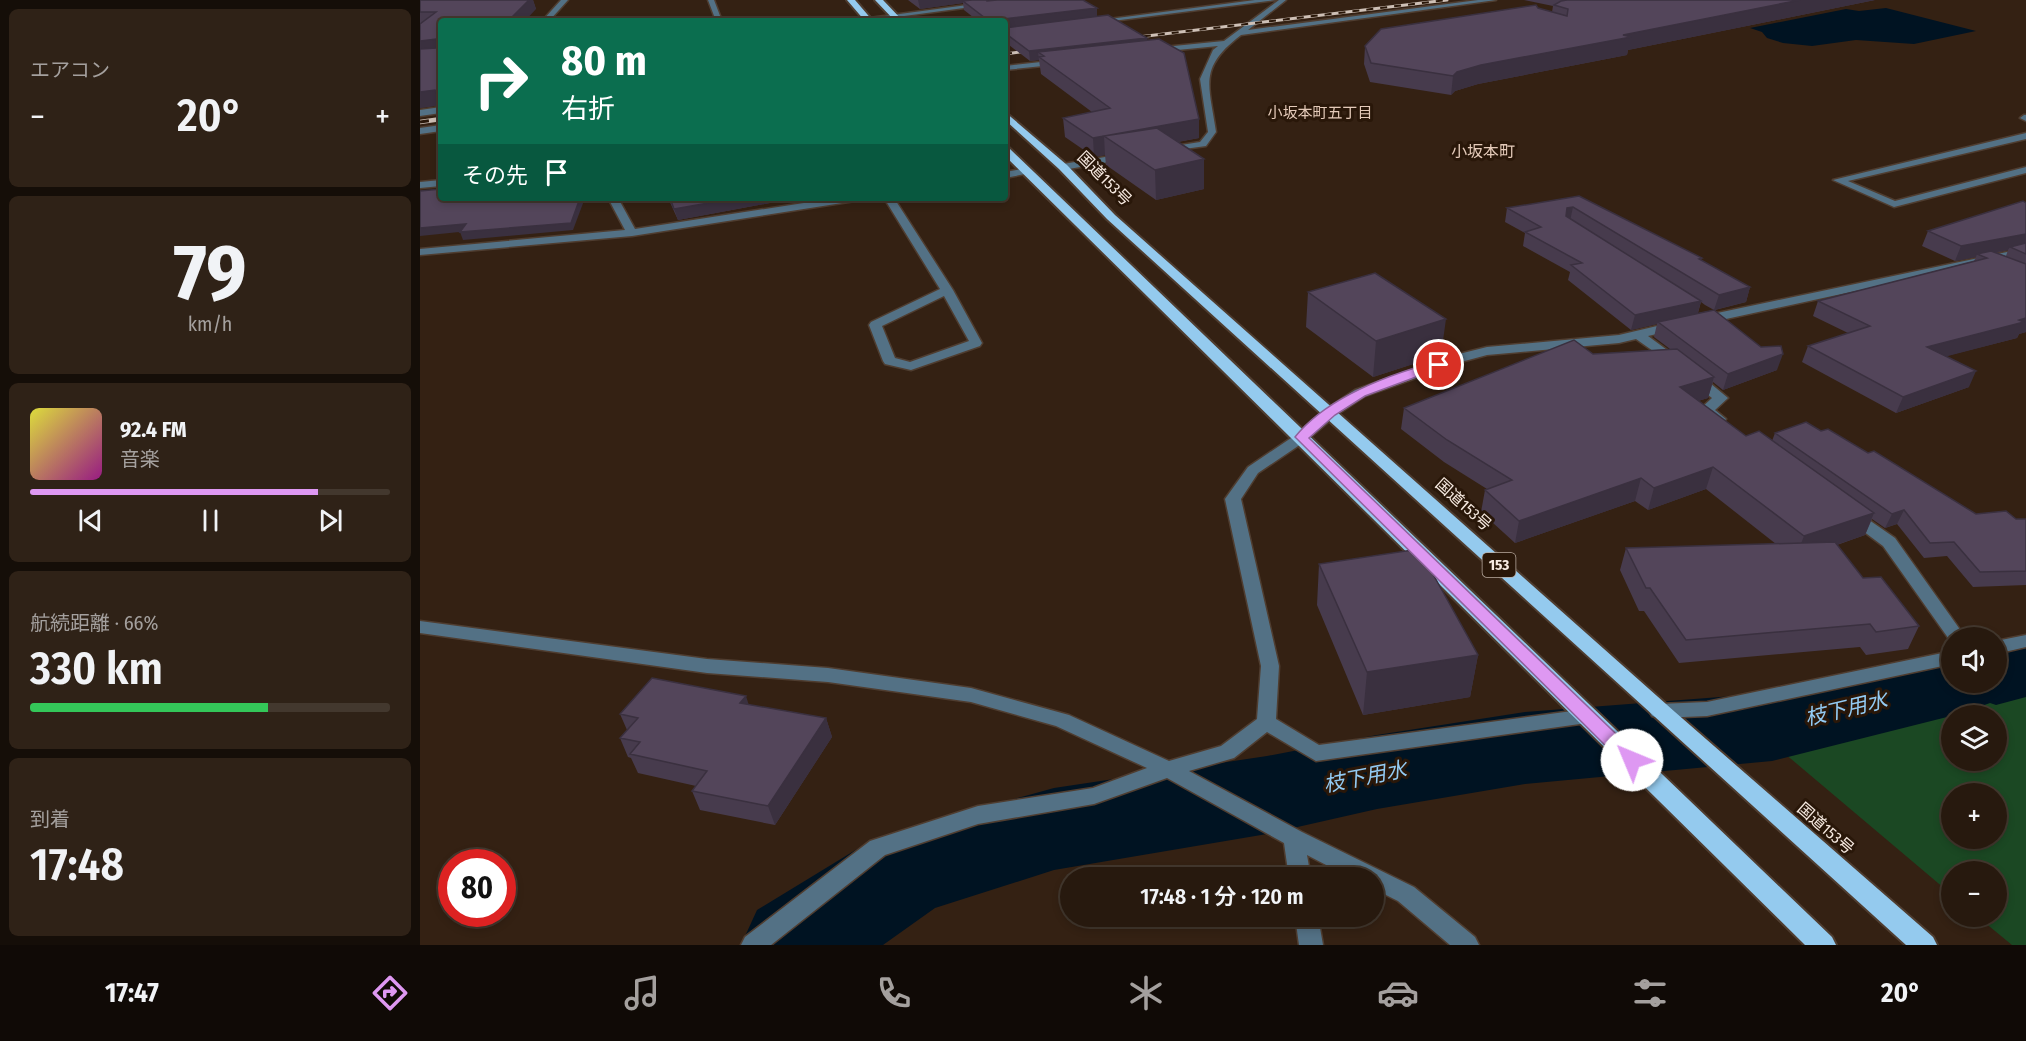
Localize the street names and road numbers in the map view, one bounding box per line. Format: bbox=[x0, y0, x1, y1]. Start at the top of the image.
street label: 国道153号 bbox=[1074, 147, 1136, 209]
street label: 国道153号 bbox=[1432, 474, 1496, 534]
road number: 153 bbox=[1482, 553, 1516, 577]
street label: 国道153号 bbox=[1794, 799, 1858, 858]

